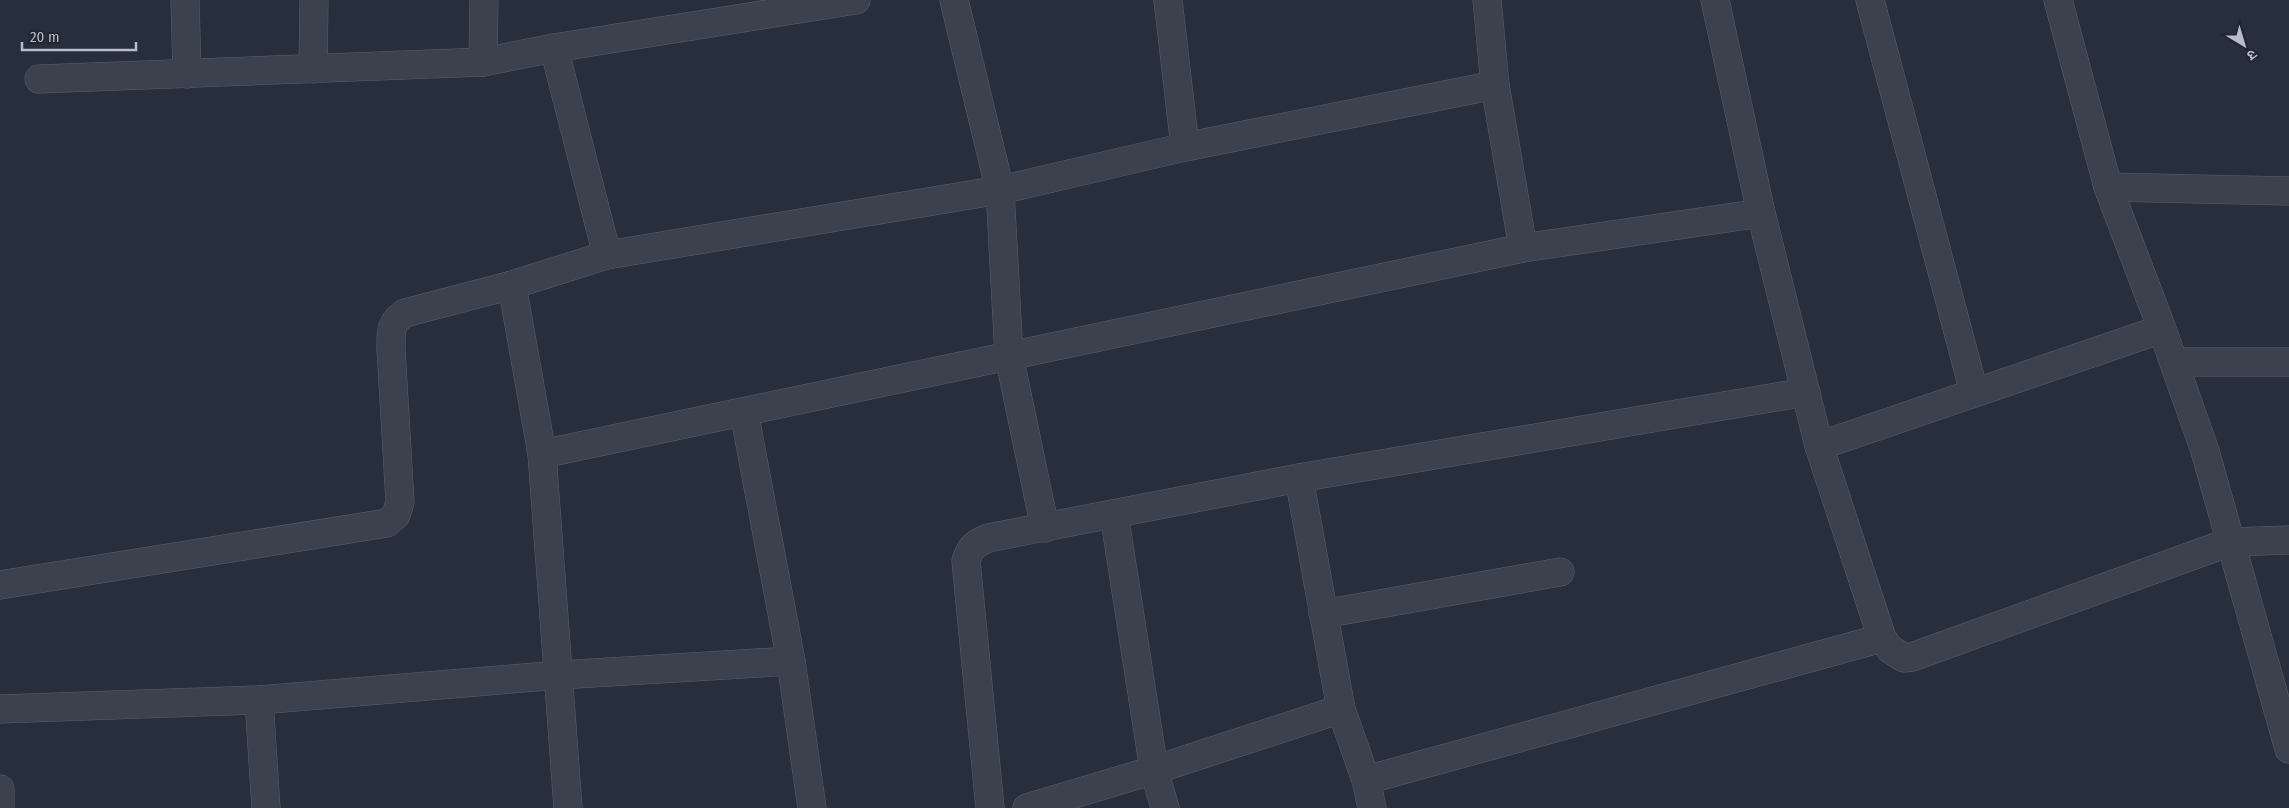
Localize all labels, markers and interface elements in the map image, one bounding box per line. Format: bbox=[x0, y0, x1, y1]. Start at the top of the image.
scale bar bbox=[22, 20, 136, 52]
north arrow bbox=[2219, 20, 2269, 70]
text: 20 m bbox=[30, 28, 60, 46]
text: उ bbox=[2243, 46, 2260, 65]

